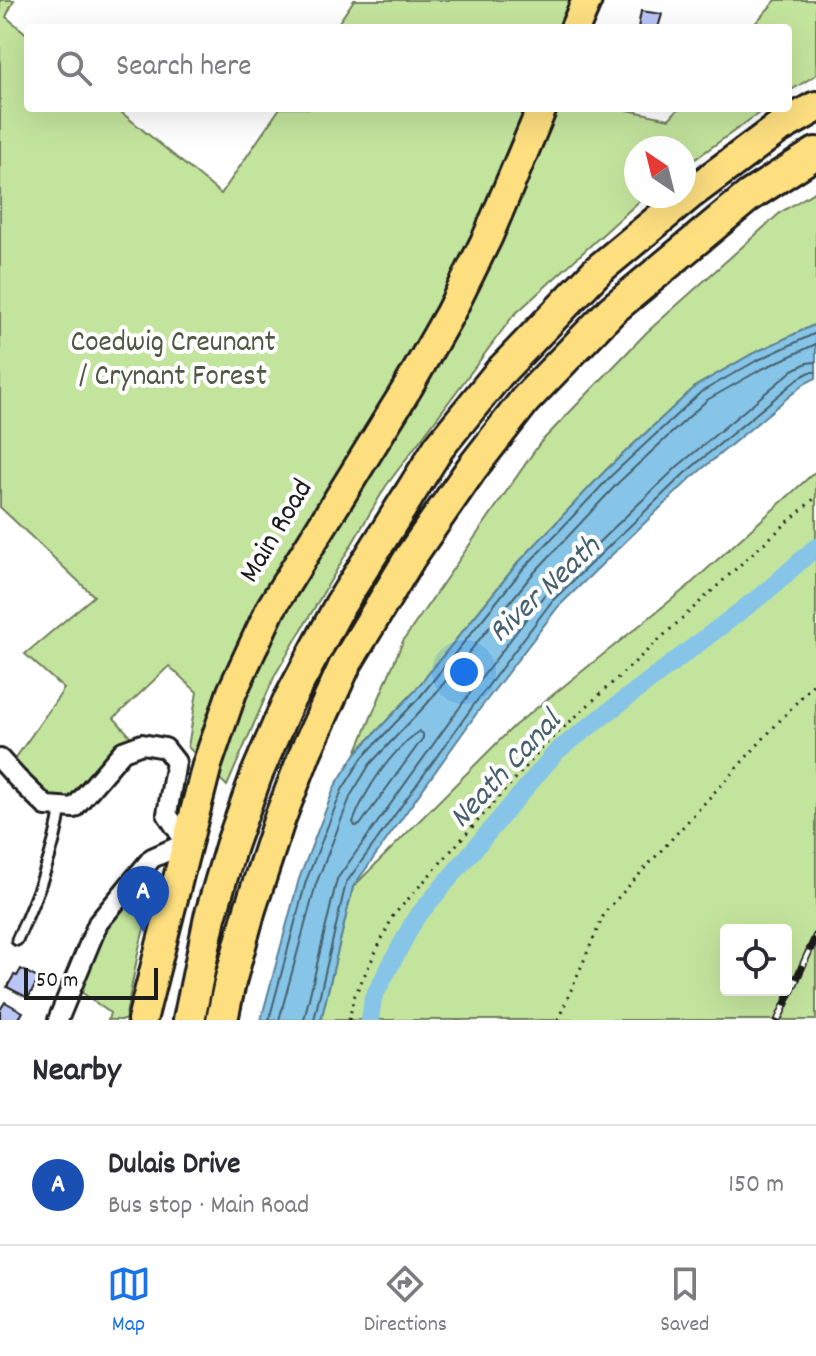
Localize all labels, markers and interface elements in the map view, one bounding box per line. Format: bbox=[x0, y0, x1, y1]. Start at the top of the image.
search box bbox=[24, 24, 792, 112]
icon: search bbox=[52, 46, 96, 90]
text: Search here bbox=[116, 47, 252, 90]
north arrow bbox=[624, 136, 696, 208]
park label: Coedwig Creunant / Crynant Forest bbox=[70, 323, 276, 400]
street label: Main Road bbox=[230, 472, 326, 592]
water label: River Neath bbox=[479, 526, 614, 655]
your location bbox=[444, 652, 484, 692]
water label: Neath Canal bbox=[440, 700, 576, 840]
pin: A bbox=[117, 866, 169, 932]
map controls bbox=[720, 924, 792, 996]
button: locate bbox=[720, 924, 792, 996]
scale bar bbox=[24, 964, 158, 1000]
text: 50 m bbox=[36, 966, 78, 997]
text: Nearby bbox=[32, 1048, 121, 1097]
text: Dulais Drive bbox=[108, 1145, 240, 1188]
text: A bbox=[51, 1167, 65, 1204]
text: 150 m bbox=[728, 1167, 784, 1204]
text: Bus stop · Main Road bbox=[108, 1188, 309, 1225]
tab: Map bbox=[107, 1262, 151, 1341]
tab: Directions bbox=[364, 1262, 447, 1341]
tab: Saved bbox=[660, 1262, 709, 1341]

